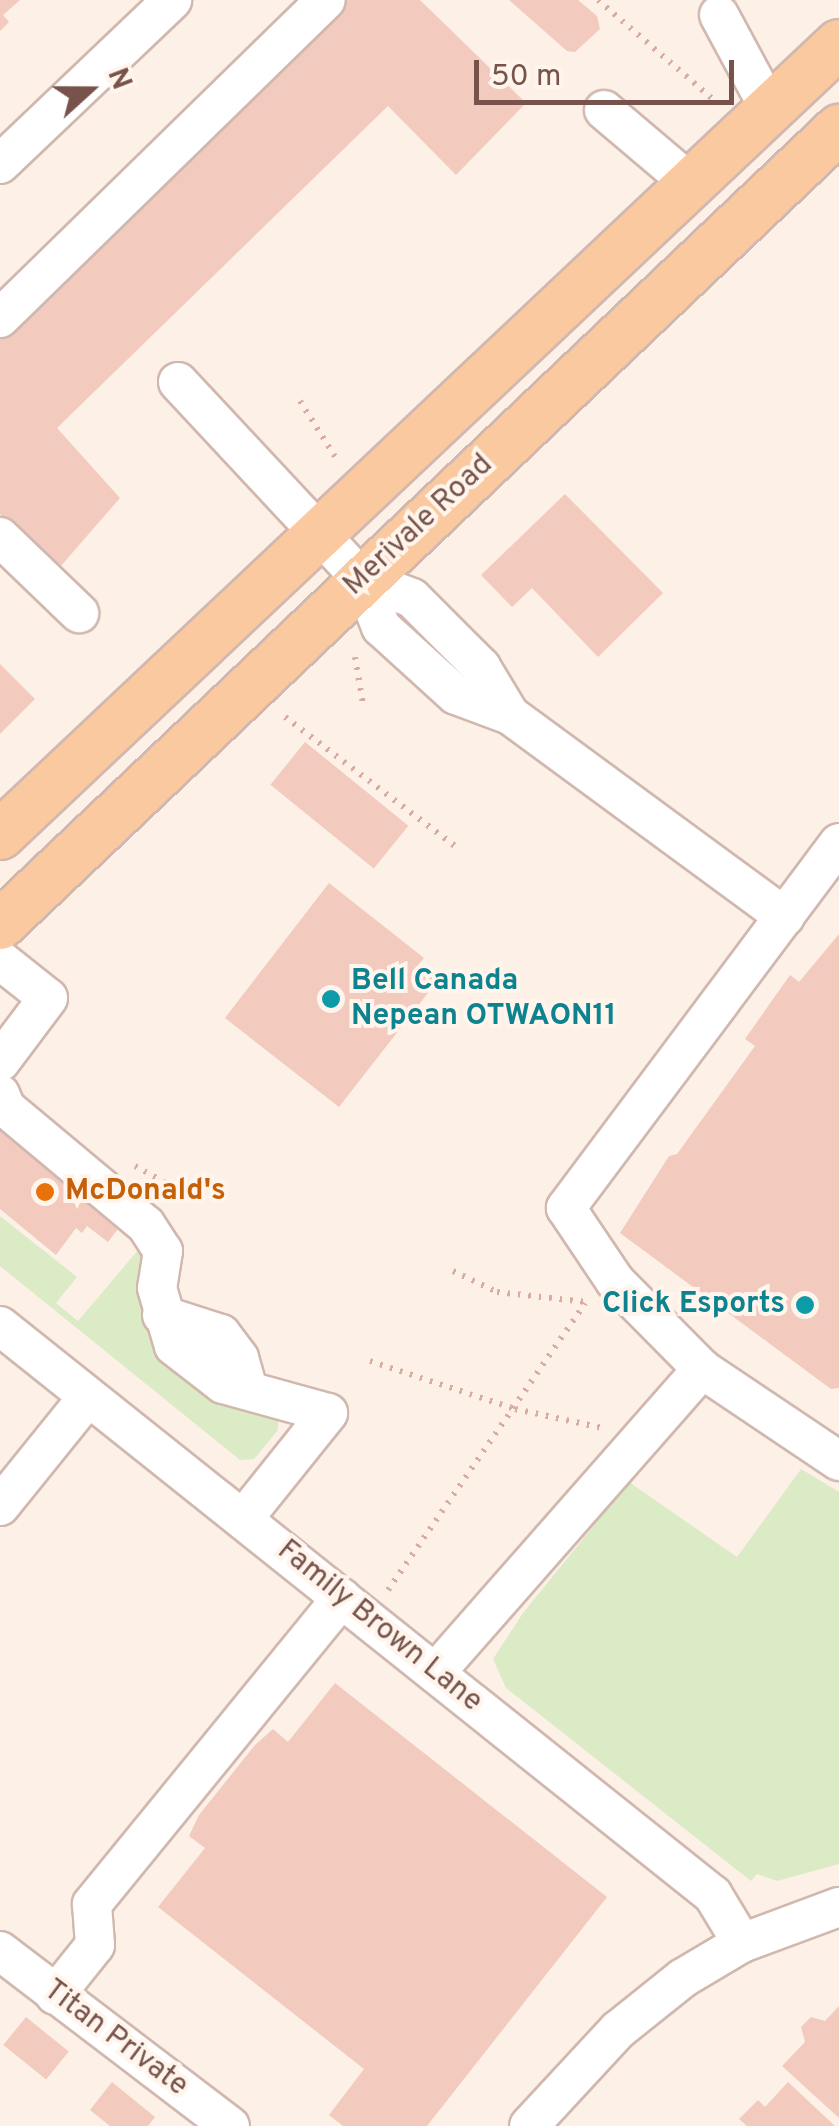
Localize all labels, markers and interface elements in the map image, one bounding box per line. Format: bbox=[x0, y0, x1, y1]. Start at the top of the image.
north arrow bbox=[40, 40, 140, 140]
scale bar bbox=[479, 40, 739, 102]
text: 50 m bbox=[491, 59, 561, 96]
text: N bbox=[98, 63, 138, 95]
street label: Merivale Road bbox=[337, 448, 501, 604]
place label: Bell Canada Nepean OTWAON11 bbox=[351, 964, 616, 1034]
marker: Bell Canada Nepean OTWAON11 bbox=[320, 988, 342, 1010]
place label: McDonald's bbox=[65, 1174, 226, 1210]
marker: McDonald's bbox=[34, 1181, 56, 1203]
place label: Click Esports bbox=[602, 1287, 785, 1323]
marker: Click Esports bbox=[794, 1294, 816, 1316]
street label: Family Brown Lane bbox=[269, 1533, 489, 1721]
street label: Titan Private bbox=[36, 1973, 194, 2105]

